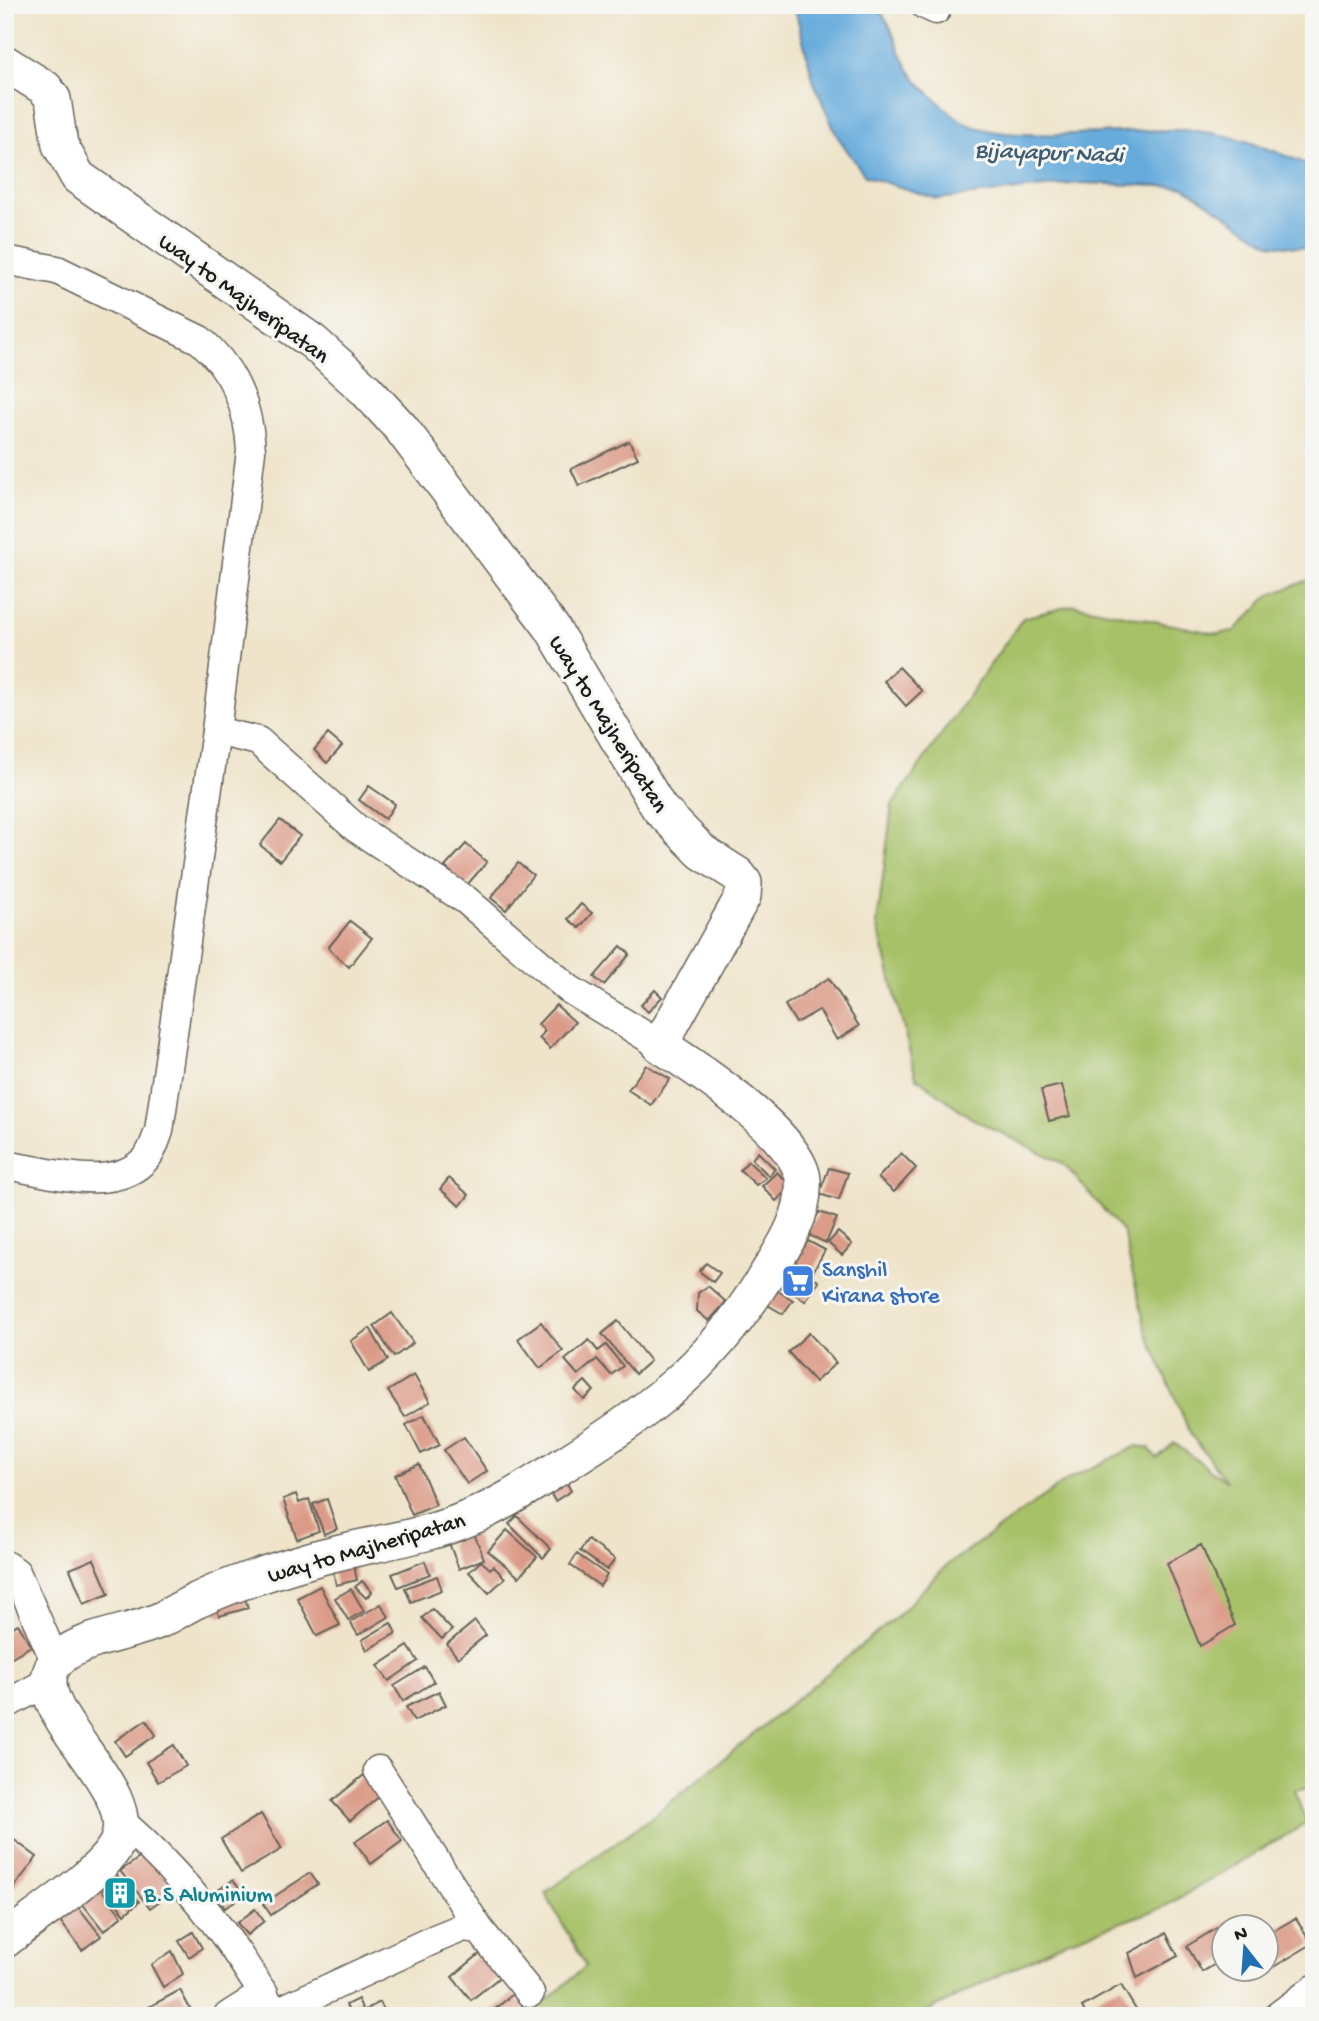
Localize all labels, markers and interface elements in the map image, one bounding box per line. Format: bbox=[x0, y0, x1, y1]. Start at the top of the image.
water label: Bijayapur Nadi bbox=[974, 137, 1126, 172]
street label: way to Majheripatan bbox=[152, 229, 333, 371]
street label: way to Majheripatan bbox=[542, 631, 673, 819]
place label: Sanshil Kirana store bbox=[822, 1258, 941, 1311]
supermarket icon: Sanshil Kirana store bbox=[779, 1262, 817, 1300]
street label: way to Majheripatan bbox=[265, 1508, 469, 1590]
building icon: B.S Aluminium bbox=[101, 1874, 139, 1912]
place label: B.S Aluminium bbox=[143, 1883, 273, 1910]
north arrow bbox=[1210, 1912, 1280, 1982]
text: N bbox=[1232, 1922, 1250, 1948]

